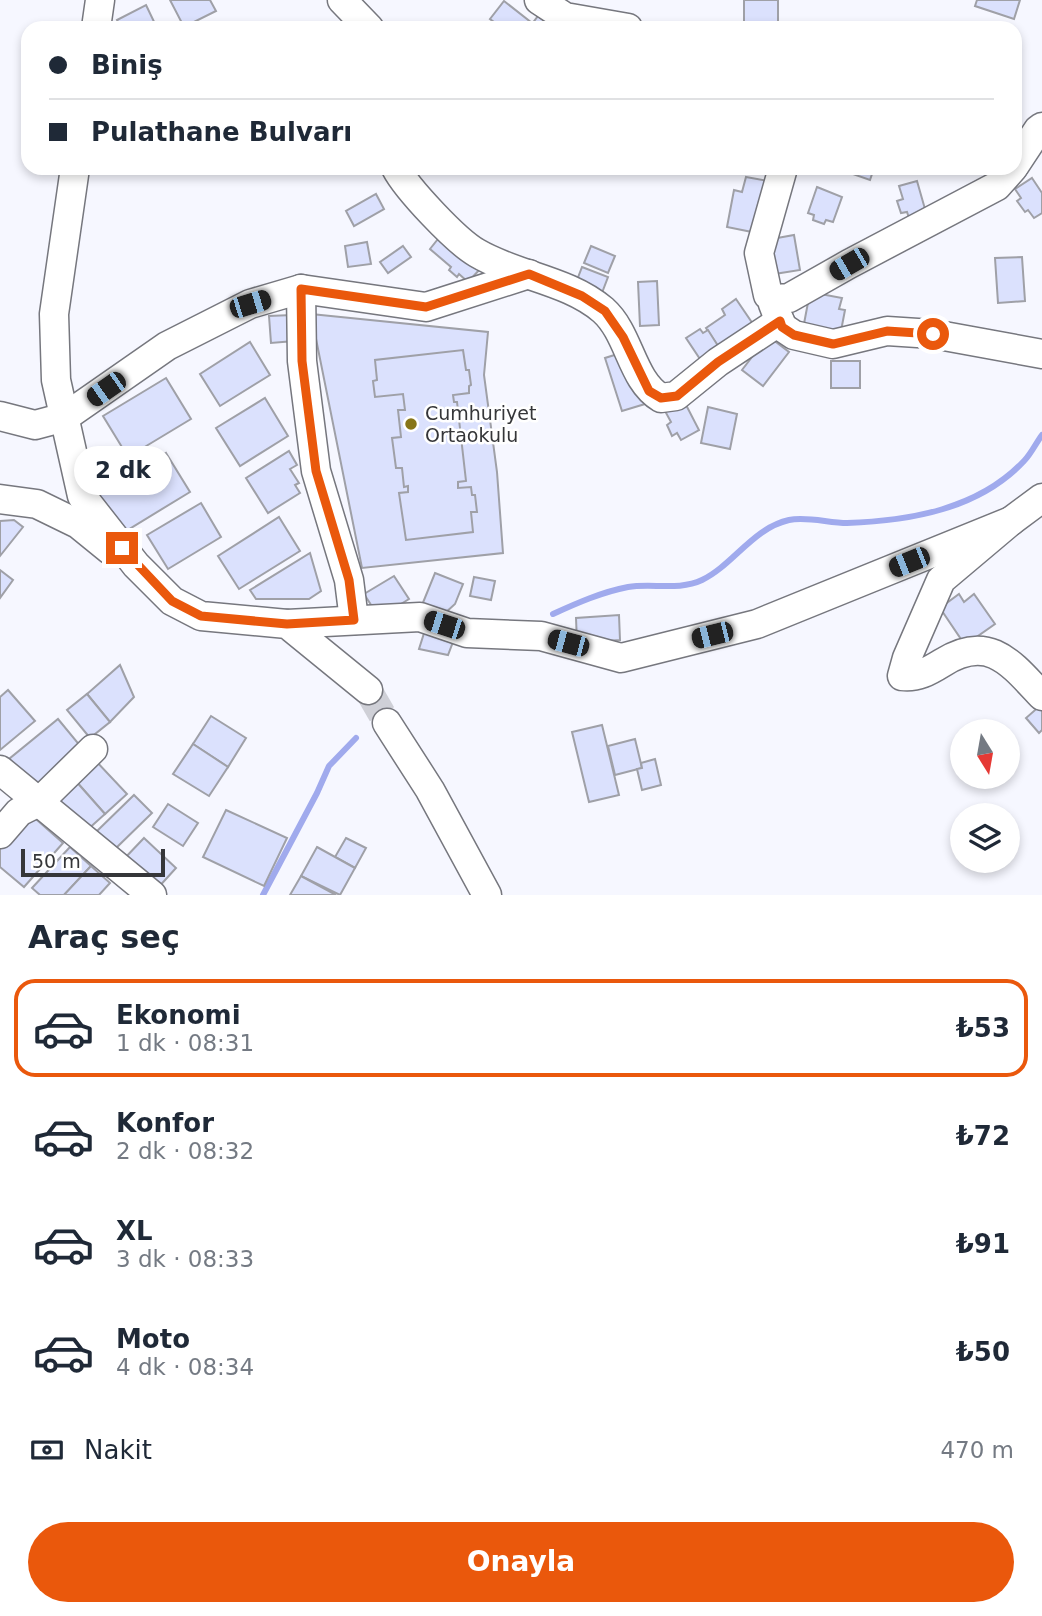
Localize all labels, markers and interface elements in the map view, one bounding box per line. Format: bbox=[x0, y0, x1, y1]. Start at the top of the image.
text: Biniş bbox=[91, 50, 163, 80]
text: Pulathane Bulvarı bbox=[91, 117, 352, 147]
car bbox=[826, 244, 873, 284]
car bbox=[227, 288, 274, 320]
route start bbox=[917, 318, 949, 350]
car bbox=[83, 368, 130, 410]
place label: Cumhuriyet Ortaokulu bbox=[425, 402, 536, 446]
marker: Cumhuriyet Ortaokulu bbox=[403, 416, 419, 432]
callout: 2 dk bbox=[73, 447, 171, 496]
text: 2 dk bbox=[95, 457, 151, 483]
route end bbox=[106, 532, 138, 564]
car bbox=[886, 544, 933, 580]
car bbox=[421, 609, 468, 641]
car bbox=[690, 620, 735, 650]
car bbox=[545, 627, 592, 659]
north arrow bbox=[950, 719, 1020, 789]
map controls bbox=[950, 719, 1020, 873]
button: layers bbox=[950, 803, 1020, 873]
scale bar bbox=[21, 846, 164, 878]
text: 50 m bbox=[32, 850, 81, 872]
text: Araç seç bbox=[28, 918, 180, 956]
icon: car bbox=[32, 997, 95, 1060]
text: Ekonomi bbox=[116, 1000, 241, 1030]
text: ₺53 bbox=[956, 1013, 1010, 1043]
text: 1 dk · 08:31 bbox=[116, 1030, 254, 1056]
icon: car bbox=[32, 1105, 95, 1168]
text: Konfor bbox=[116, 1108, 214, 1138]
text: ₺72 bbox=[956, 1121, 1010, 1151]
text: 2 dk · 08:32 bbox=[116, 1138, 254, 1164]
icon: car bbox=[32, 1213, 95, 1276]
text: XL bbox=[116, 1216, 153, 1246]
text: ₺91 bbox=[956, 1229, 1010, 1259]
text: 3 dk · 08:33 bbox=[116, 1246, 254, 1272]
icon: car bbox=[32, 1321, 95, 1384]
text: Moto bbox=[116, 1324, 190, 1354]
text: ₺50 bbox=[956, 1337, 1010, 1367]
text: 4 dk · 08:34 bbox=[116, 1354, 254, 1380]
icon: cash bbox=[28, 1431, 66, 1469]
text: Nakit bbox=[84, 1435, 152, 1465]
text: 470 m bbox=[940, 1437, 1014, 1463]
button: Onayla bbox=[28, 1522, 1014, 1602]

